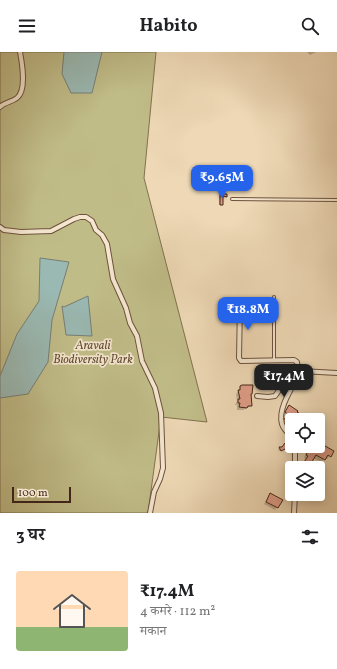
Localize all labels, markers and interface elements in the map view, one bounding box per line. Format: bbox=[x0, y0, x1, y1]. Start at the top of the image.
text: Habito bbox=[140, 14, 197, 39]
icon: menu bbox=[16, 15, 38, 37]
icon: search bbox=[299, 15, 321, 37]
pin: ₹9.65M bbox=[189, 165, 255, 199]
text: ₹9.65M bbox=[200, 169, 244, 187]
pin: ₹18.8M bbox=[215, 297, 281, 331]
text: ₹18.8M bbox=[227, 301, 269, 319]
park label: Aravali Biodiversity Park bbox=[53, 338, 133, 368]
pin: ₹17.4M bbox=[251, 364, 317, 398]
text: ₹17.4M bbox=[263, 368, 305, 386]
map controls bbox=[285, 413, 325, 501]
button: locate bbox=[285, 413, 325, 453]
button: layers bbox=[285, 461, 325, 501]
scale bar bbox=[12, 485, 71, 504]
text: 100 m bbox=[18, 486, 48, 501]
text: 3 घर bbox=[16, 524, 45, 547]
icon: filters bbox=[299, 526, 321, 548]
text: ₹17.4M bbox=[140, 580, 194, 603]
icon: home bbox=[48, 587, 96, 635]
text: 4 कमरे · 112 m² bbox=[140, 603, 215, 621]
text: मकान bbox=[140, 623, 166, 641]

